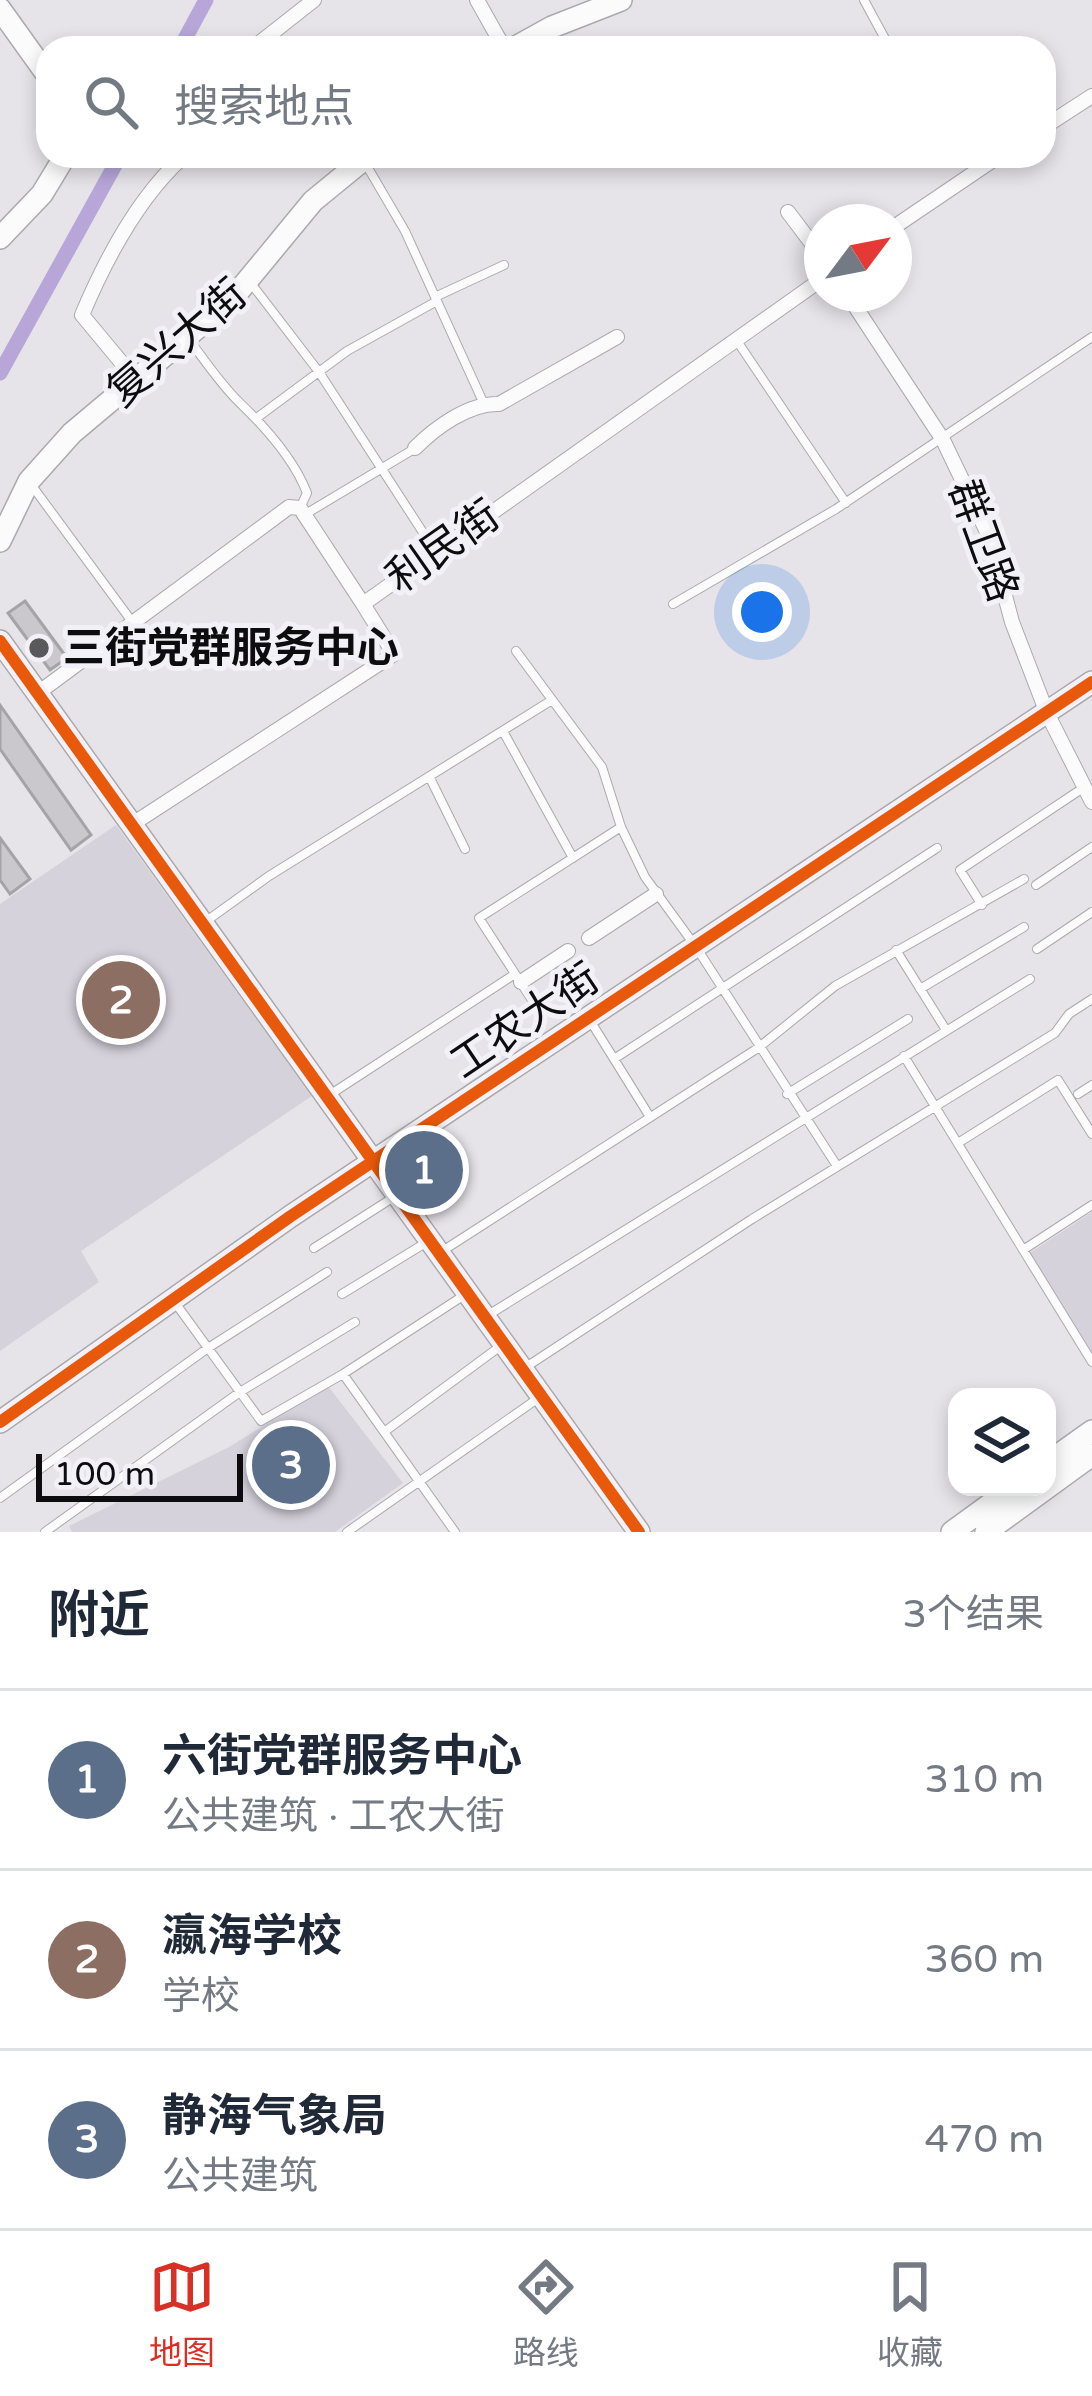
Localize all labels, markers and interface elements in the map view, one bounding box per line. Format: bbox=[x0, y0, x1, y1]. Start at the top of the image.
search box bbox=[36, 36, 1056, 168]
icon: search bbox=[78, 69, 144, 135]
text: 搜索地点 bbox=[174, 81, 354, 135]
north arrow bbox=[804, 204, 912, 312]
street label: 复兴大街 bbox=[97, 269, 257, 417]
street label: 群卫路 bbox=[937, 473, 1029, 609]
street label: 利民街 bbox=[377, 490, 509, 604]
your location bbox=[732, 582, 792, 642]
place label: 三街党群服务中心 bbox=[63, 623, 399, 674]
marker: 三街党群服务中心 bbox=[26, 635, 52, 661]
street label: 工农大街 bbox=[441, 953, 609, 1089]
pin: 2 bbox=[82, 955, 160, 1045]
pin: 1 bbox=[385, 1125, 463, 1215]
map controls bbox=[948, 1388, 1056, 1496]
button: layers bbox=[948, 1388, 1056, 1496]
pin: 3 bbox=[252, 1420, 330, 1510]
scale bar bbox=[36, 1448, 243, 1501]
text: 100 m bbox=[54, 1455, 155, 1494]
text: 附近 bbox=[48, 1585, 150, 1647]
text: 3个结果 bbox=[903, 1591, 1044, 1638]
text: 六街党群服务中心 bbox=[162, 1730, 522, 1784]
text: 1 bbox=[75, 1756, 99, 1803]
text: 310 m bbox=[925, 1756, 1044, 1803]
text: 公共建筑 · 工农大街 bbox=[162, 1793, 504, 1840]
text: 瀛海学校 bbox=[162, 1910, 342, 1964]
text: 2 bbox=[75, 1936, 99, 1983]
text: 360 m bbox=[925, 1936, 1044, 1983]
text: 学校 bbox=[162, 1973, 240, 2020]
text: 静海气象局 bbox=[162, 2090, 387, 2144]
text: 3 bbox=[75, 2116, 99, 2163]
text: 470 m bbox=[925, 2116, 1044, 2163]
text: 公共建筑 bbox=[162, 2153, 318, 2200]
tab: 地图 bbox=[149, 2254, 215, 2374]
tab: 路线 bbox=[513, 2254, 579, 2374]
tab: 收藏 bbox=[877, 2254, 943, 2374]

